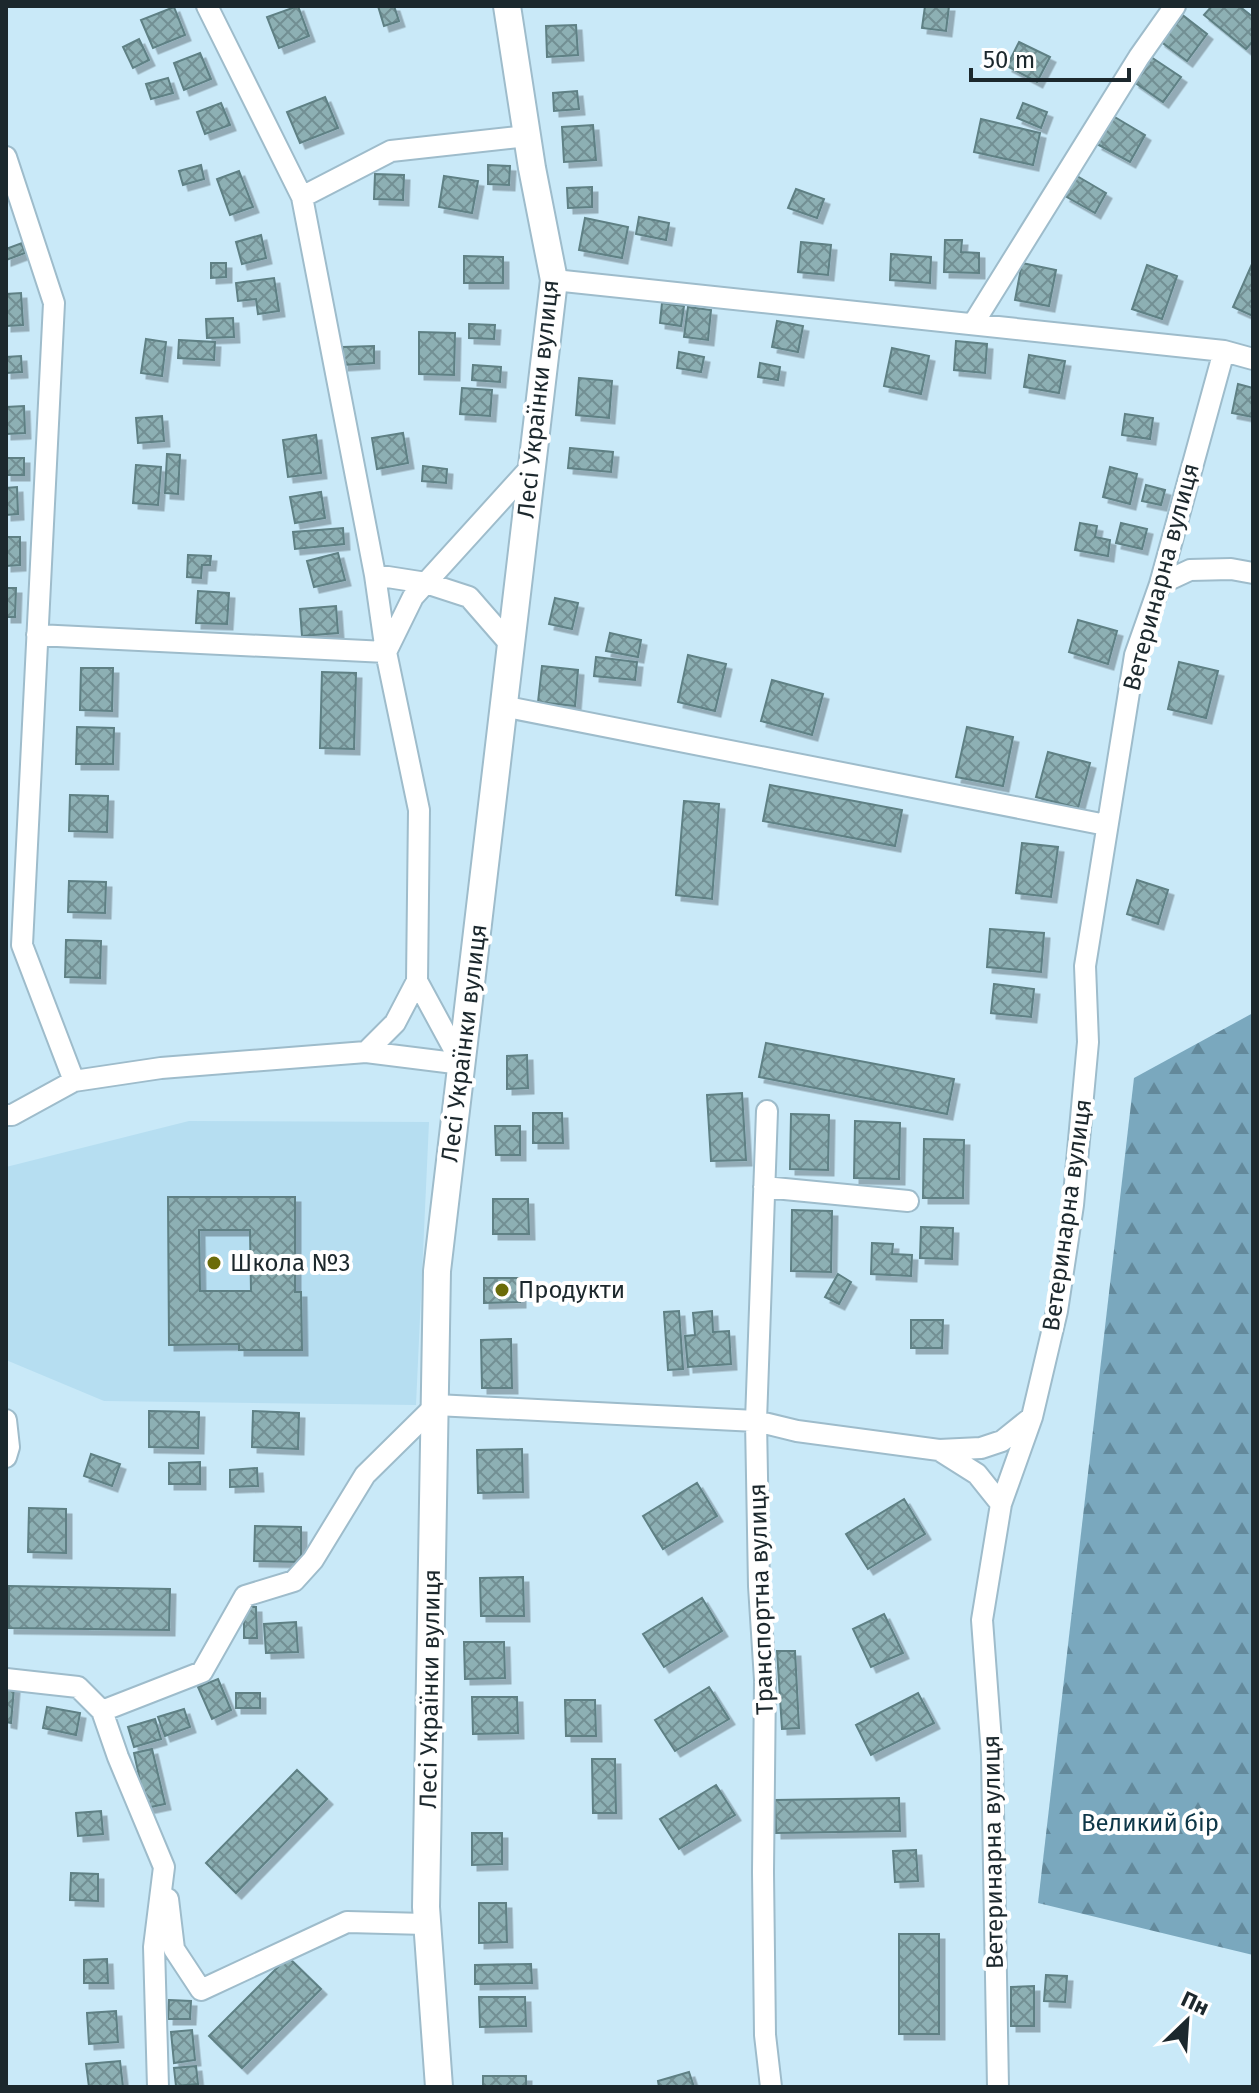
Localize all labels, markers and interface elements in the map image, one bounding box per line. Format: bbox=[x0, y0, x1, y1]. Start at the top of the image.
scale bar bbox=[971, 32, 1129, 82]
text: 50 m bbox=[983, 46, 1035, 74]
street label: Лесі Українки вулиця bbox=[512, 278, 564, 520]
street label: Ветеринарна вулиця bbox=[1117, 460, 1205, 694]
street label: Лесі Українки вулиця bbox=[435, 922, 493, 1164]
street label: Ветеринарна вулиця bbox=[1037, 1097, 1097, 1333]
place label: Школа №3 bbox=[230, 1249, 350, 1277]
marker: Школа №3 bbox=[205, 1254, 223, 1272]
place label: Продукти bbox=[518, 1276, 625, 1304]
marker: Продукти bbox=[493, 1281, 511, 1299]
street label: Транспортна вулиця bbox=[743, 1483, 779, 1715]
street label: Лесі Українки вулиця bbox=[414, 1569, 446, 1809]
street label: Ветеринарна вулиця bbox=[977, 1735, 1009, 1969]
park label: Великий бір bbox=[1081, 1809, 1219, 1837]
north arrow bbox=[1147, 1981, 1227, 2061]
text: Пн bbox=[1177, 1985, 1213, 2021]

